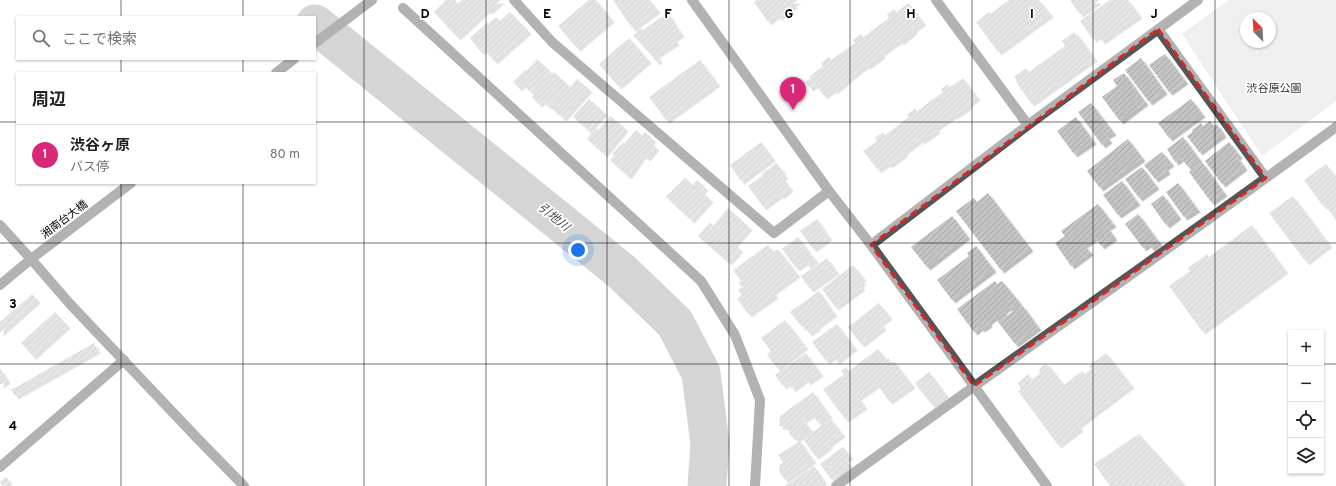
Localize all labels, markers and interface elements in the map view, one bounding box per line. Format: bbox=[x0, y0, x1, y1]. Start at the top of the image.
text: D bbox=[420, 7, 430, 23]
text: E bbox=[543, 7, 551, 23]
text: F bbox=[664, 7, 672, 23]
text: G bbox=[785, 7, 794, 23]
text: H bbox=[906, 7, 916, 23]
text: I bbox=[1030, 7, 1034, 23]
text: J bbox=[1150, 7, 1158, 23]
north arrow bbox=[1240, 12, 1276, 48]
search box bbox=[16, 16, 316, 60]
icon: search bbox=[30, 27, 52, 49]
text: ここで検索 bbox=[62, 31, 137, 50]
pin: 1 bbox=[780, 77, 806, 110]
park label: 渋谷原公園 bbox=[1247, 82, 1302, 96]
text: 周辺 bbox=[32, 90, 66, 112]
text: 渋谷ヶ原 bbox=[70, 137, 130, 156]
text: 1 bbox=[42, 147, 48, 163]
text: 80 m bbox=[270, 147, 300, 163]
text: バス停 bbox=[70, 160, 109, 176]
street label: 湘南台大橋 bbox=[38, 198, 91, 242]
water label: 引地川 bbox=[534, 200, 574, 237]
your location bbox=[568, 240, 588, 260]
text: 3 bbox=[9, 297, 17, 313]
map controls bbox=[1288, 330, 1324, 474]
button: + bbox=[1288, 330, 1324, 366]
button: − bbox=[1288, 366, 1324, 402]
button: locate bbox=[1288, 402, 1324, 438]
text: 4 bbox=[9, 419, 17, 435]
button: layers bbox=[1288, 438, 1324, 474]

